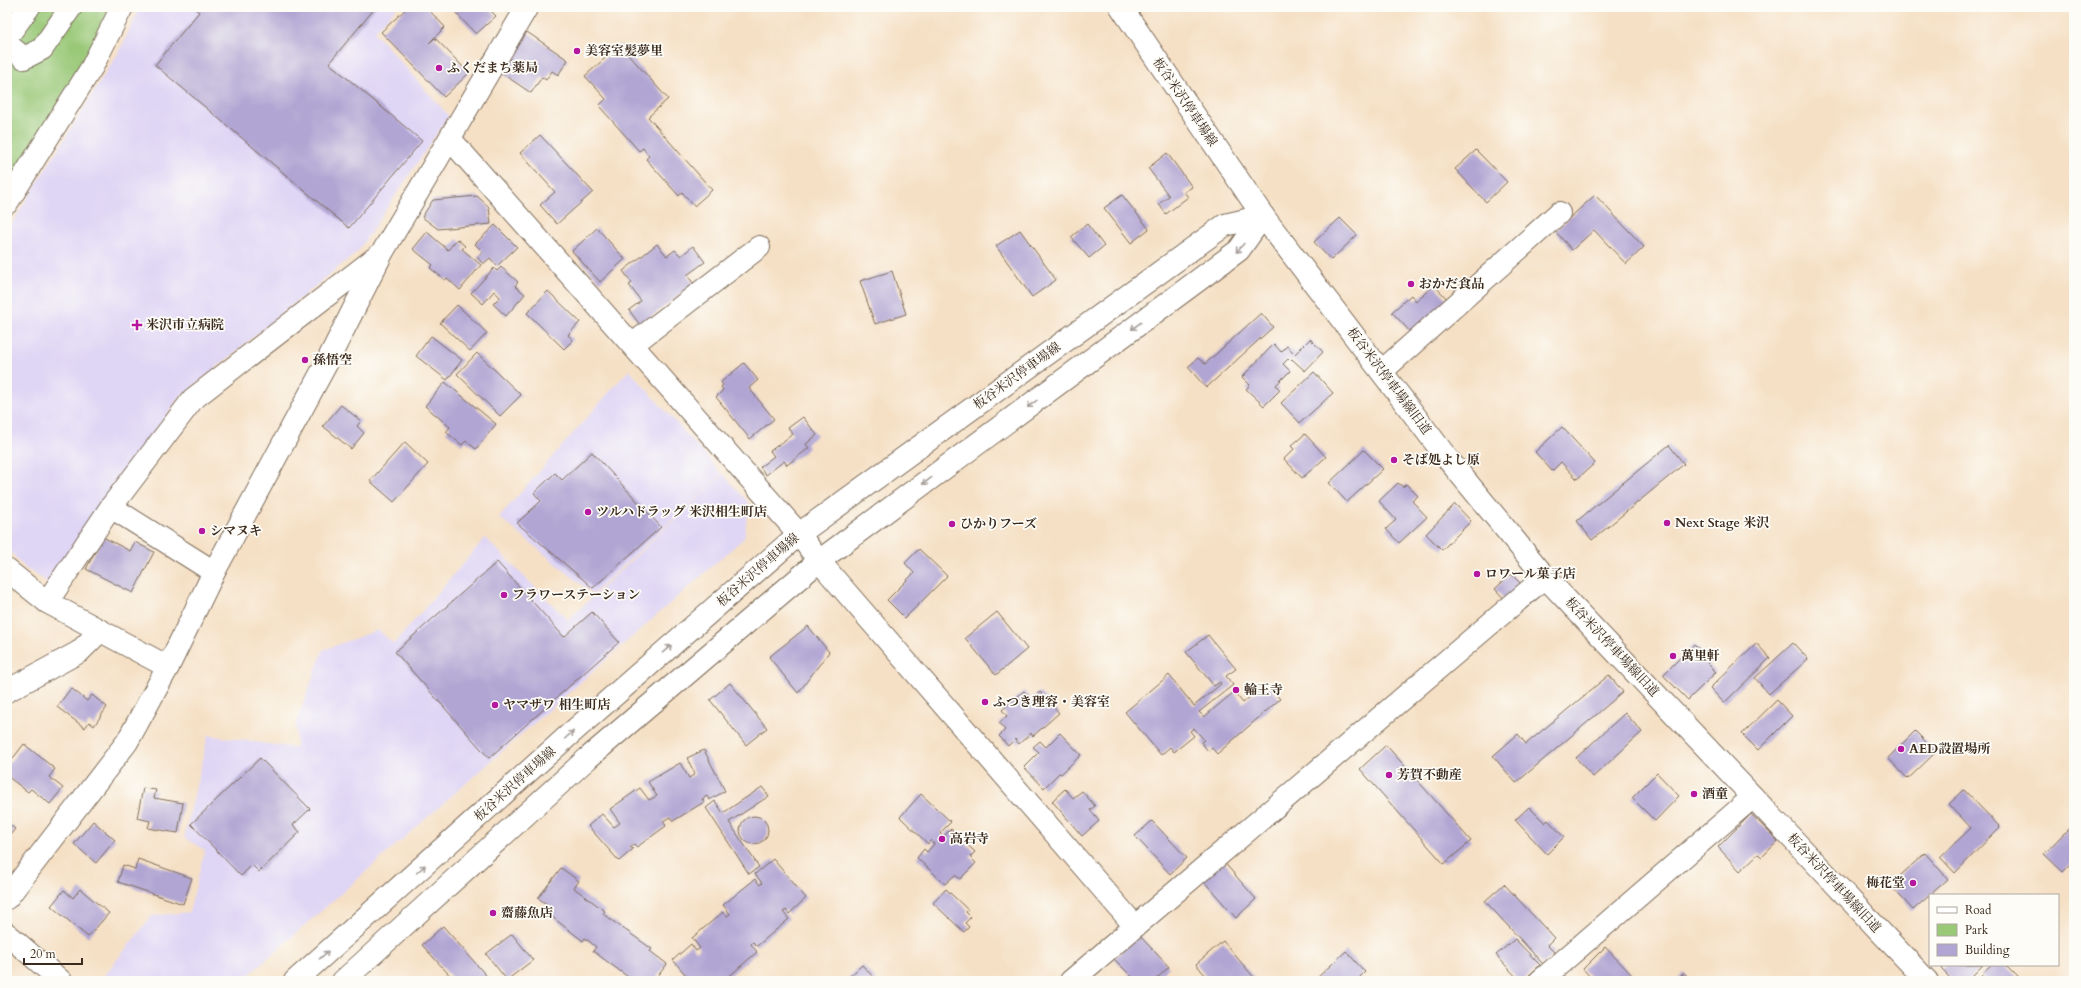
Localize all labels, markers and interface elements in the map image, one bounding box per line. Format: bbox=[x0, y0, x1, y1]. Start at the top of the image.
place label: 美容室髪夢里 bbox=[585, 42, 663, 60]
marker: 美容室髪夢里 bbox=[572, 46, 582, 56]
street label: 板谷米沢停車場線 bbox=[1148, 54, 1222, 150]
place label: ふくだまち薬局 bbox=[447, 59, 538, 77]
marker: ふくだまち薬局 bbox=[434, 63, 444, 73]
one-way arrow bbox=[1235, 243, 1244, 253]
place label: おかだ食品 bbox=[1419, 275, 1484, 293]
marker: おかだ食品 bbox=[1406, 279, 1416, 289]
place label: 米沢市立病院 bbox=[146, 316, 224, 334]
marker: 米沢市立病院 bbox=[131, 319, 143, 331]
one-way arrow bbox=[1131, 322, 1142, 330]
street label: 板谷米沢停車場線旧道 bbox=[1343, 324, 1435, 438]
street label: 板谷米沢停車場線 bbox=[970, 338, 1064, 414]
place label: 孫悟空 bbox=[313, 351, 352, 369]
marker: 孫悟空 bbox=[300, 355, 310, 365]
one-way arrow bbox=[1026, 399, 1037, 408]
place label: そば処よし原 bbox=[1402, 451, 1480, 469]
marker: そば処よし原 bbox=[1389, 455, 1399, 465]
one-way arrow bbox=[922, 477, 933, 485]
place label: ツルハドラッグ 米沢相生町店 bbox=[596, 503, 767, 521]
marker: ツルハドラッグ 米沢相生町店 bbox=[583, 507, 593, 517]
place label: Next Stage 米沢 bbox=[1675, 514, 1769, 532]
place label: ひかりフーズ bbox=[960, 515, 1037, 533]
marker: Next Stage 米沢 bbox=[1662, 518, 1672, 528]
marker: ひかりフーズ bbox=[947, 519, 957, 529]
place label: シマヌキ bbox=[210, 522, 262, 540]
marker: シマヌキ bbox=[197, 526, 207, 536]
street label: 板谷米沢停車場線 bbox=[713, 529, 803, 611]
place label: ロワール菓子店 bbox=[1485, 565, 1576, 583]
marker: ロワール菓子店 bbox=[1472, 569, 1482, 579]
place label: フラワーステーション bbox=[512, 586, 641, 604]
marker: フラワーステーション bbox=[499, 590, 509, 600]
street label: 板谷米沢停車場線旧道 bbox=[1561, 593, 1663, 701]
one-way arrow bbox=[662, 645, 673, 654]
place label: 萬里軒 bbox=[1681, 647, 1720, 665]
marker: 萬里軒 bbox=[1668, 651, 1678, 661]
place label: 輪王寺 bbox=[1244, 681, 1283, 699]
marker: 輪王寺 bbox=[1231, 685, 1241, 695]
place label: ふつき理容・美容室 bbox=[993, 693, 1110, 711]
place label: ヤマザワ 相生町店 bbox=[503, 696, 611, 714]
marker: ふつき理容・美容室 bbox=[980, 697, 990, 707]
marker: ヤマザワ 相生町店 bbox=[490, 700, 500, 710]
one-way arrow bbox=[564, 730, 575, 739]
place label: AED設置場所 bbox=[1909, 740, 1990, 758]
street label: 板谷米沢停車場線 bbox=[470, 743, 560, 825]
marker: AED設置場所 bbox=[1896, 744, 1906, 754]
place label: 芳賀不動産 bbox=[1397, 766, 1462, 784]
marker: 芳賀不動産 bbox=[1384, 770, 1394, 780]
place label: 酒童 bbox=[1702, 785, 1728, 803]
marker: 酒童 bbox=[1689, 789, 1699, 799]
street label: 板谷米沢停車場線旧道 bbox=[1783, 829, 1885, 937]
place label: 高岩寺 bbox=[950, 830, 989, 848]
marker: 高岩寺 bbox=[937, 834, 947, 844]
one-way arrow bbox=[416, 864, 426, 873]
place label: 梅花堂 bbox=[1866, 874, 1905, 892]
marker: 梅花堂 bbox=[1908, 878, 1918, 888]
legend bbox=[1929, 894, 2059, 966]
text: Road bbox=[1965, 902, 1992, 918]
place label: 齋藤魚店 bbox=[501, 904, 553, 922]
marker: 齋藤魚店 bbox=[488, 908, 498, 918]
text: Park bbox=[1965, 922, 1989, 938]
scale bar bbox=[24, 940, 82, 966]
text: Building bbox=[1965, 942, 2010, 958]
text: 20 m bbox=[30, 946, 57, 962]
one-way arrow bbox=[319, 951, 329, 960]

